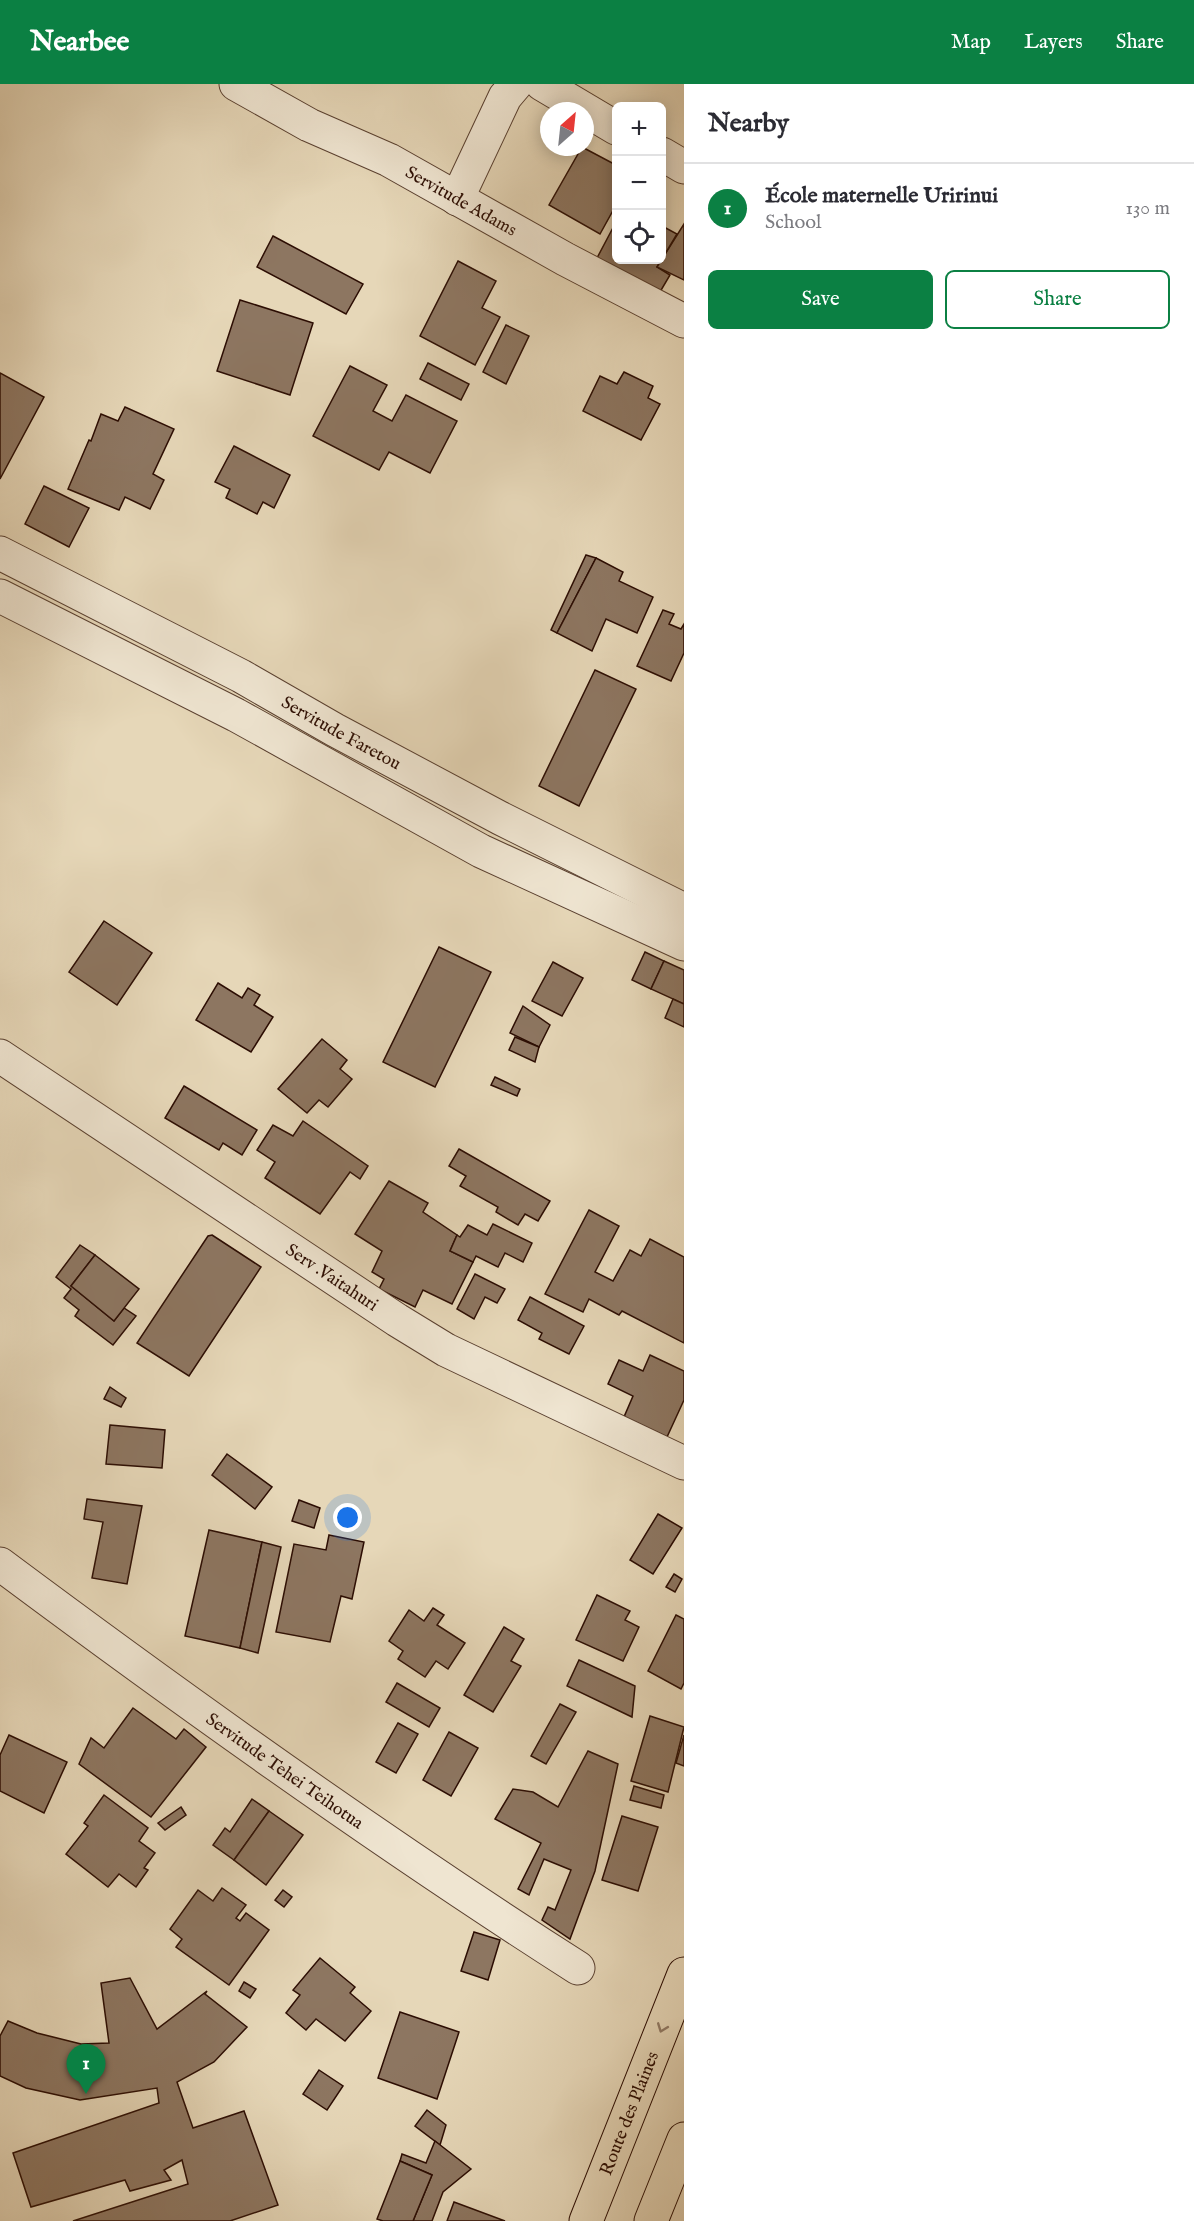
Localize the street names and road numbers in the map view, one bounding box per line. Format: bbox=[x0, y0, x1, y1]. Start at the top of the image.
street label: Servitude Adams bbox=[401, 162, 520, 242]
street label: Servitude Faretou bbox=[277, 692, 405, 776]
street label: Serv .Vaitahuri bbox=[281, 1239, 382, 1317]
street label: Servitude Tehei Teihotua bbox=[201, 1708, 368, 1835]
street label: Route des Plaines bbox=[595, 2048, 665, 2179]

